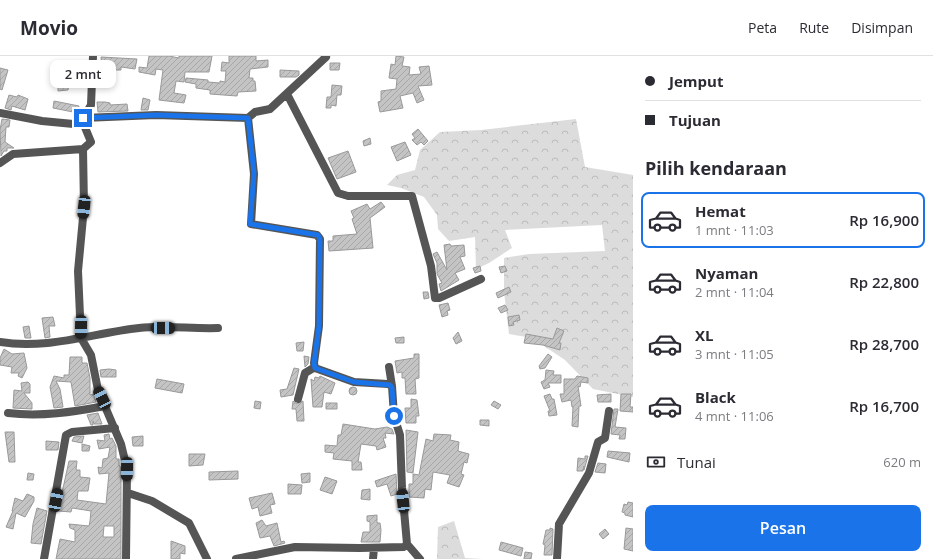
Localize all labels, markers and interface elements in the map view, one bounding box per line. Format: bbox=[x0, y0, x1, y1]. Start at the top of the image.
text: Movio bbox=[20, 15, 78, 41]
text: Peta bbox=[748, 18, 777, 37]
text: Rute bbox=[799, 18, 829, 37]
text: Disimpan bbox=[851, 18, 913, 37]
callout: 2 mnt bbox=[50, 60, 116, 88]
text: 2 mnt bbox=[65, 65, 101, 83]
text: Jemput bbox=[669, 71, 723, 91]
route end bbox=[74, 109, 92, 127]
text: Tujuan bbox=[669, 110, 721, 130]
text: Pilih kendaraan bbox=[645, 156, 787, 180]
car bbox=[77, 194, 91, 220]
text: Hemat bbox=[695, 201, 746, 221]
icon: car bbox=[647, 202, 683, 238]
text: Rp 16,900 bbox=[849, 210, 919, 230]
text: 1 mnt · 11:03 bbox=[695, 221, 774, 239]
text: Nyaman bbox=[695, 263, 758, 283]
icon: car bbox=[647, 264, 683, 300]
text: Rp 22,800 bbox=[849, 272, 919, 292]
text: 2 mnt · 11:04 bbox=[695, 283, 774, 301]
car bbox=[75, 315, 87, 339]
car bbox=[151, 322, 175, 334]
text: XL bbox=[695, 325, 713, 345]
icon: car bbox=[647, 326, 683, 362]
text: Rp 28,700 bbox=[849, 334, 919, 354]
text: 3 mnt · 11:05 bbox=[695, 345, 774, 363]
car bbox=[91, 385, 113, 411]
text: Black bbox=[695, 387, 736, 407]
icon: car bbox=[647, 388, 683, 424]
text: Rp 16,700 bbox=[849, 396, 919, 416]
route start bbox=[385, 407, 403, 425]
text: 4 mnt · 11:06 bbox=[695, 407, 774, 425]
icon: cash bbox=[645, 451, 667, 473]
text: Tunai bbox=[677, 452, 716, 472]
text: 620 m bbox=[883, 453, 921, 471]
car bbox=[121, 457, 133, 481]
car bbox=[48, 487, 64, 513]
car bbox=[396, 488, 410, 514]
button: Pesan bbox=[645, 505, 921, 551]

